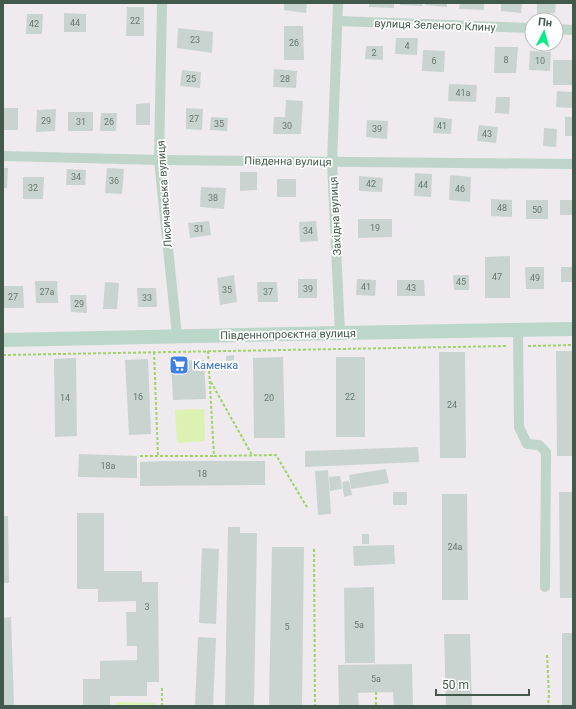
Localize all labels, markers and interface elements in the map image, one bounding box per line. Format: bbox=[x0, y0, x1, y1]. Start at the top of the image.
north arrow bbox=[524, 12, 564, 52]
text: Пн bbox=[537, 15, 553, 30]
house number: 22 bbox=[130, 16, 140, 26]
street label: вулиця Зеленого Клину bbox=[374, 17, 497, 34]
house number: 44 bbox=[70, 18, 80, 28]
house number: 42 bbox=[29, 19, 39, 29]
house number: 23 bbox=[190, 35, 200, 45]
house number: 26 bbox=[289, 38, 299, 48]
house number: 4 bbox=[404, 41, 410, 51]
house number: 2 bbox=[371, 48, 377, 58]
house number: 8 bbox=[503, 55, 509, 65]
house number: 6 bbox=[431, 56, 437, 66]
house number: 10 bbox=[535, 56, 545, 66]
house number: 25 bbox=[186, 74, 196, 84]
house number: 28 bbox=[280, 74, 290, 84]
house number: 41а bbox=[455, 88, 471, 98]
house number: 27 bbox=[189, 114, 199, 124]
house number: 29 bbox=[41, 116, 51, 126]
house number: 31 bbox=[76, 117, 86, 127]
house number: 26 bbox=[104, 117, 114, 127]
house number: 35 bbox=[214, 119, 224, 129]
house number: 30 bbox=[282, 121, 292, 131]
house number: 41 bbox=[437, 121, 447, 131]
house number: 39 bbox=[372, 124, 382, 134]
house number: 43 bbox=[482, 129, 492, 139]
street label: Лисичанська вулиця bbox=[154, 140, 175, 248]
street label: Південна вулиця bbox=[244, 154, 332, 169]
house number: 34 bbox=[71, 172, 81, 182]
house number: 36 bbox=[109, 176, 119, 186]
street label: Західна вулиця bbox=[327, 176, 344, 256]
house number: 42 bbox=[366, 179, 376, 189]
house number: 44 bbox=[418, 180, 428, 190]
house number: 32 bbox=[28, 183, 38, 193]
house number: 46 bbox=[455, 184, 465, 194]
house number: 38 bbox=[208, 193, 218, 203]
house number: 48 bbox=[497, 203, 507, 213]
house number: 50 bbox=[532, 205, 542, 215]
house number: 19 bbox=[370, 223, 380, 233]
house number: 31 bbox=[194, 224, 204, 234]
house number: 34 bbox=[303, 226, 313, 236]
house number: 47 bbox=[492, 272, 502, 282]
house number: 49 bbox=[530, 273, 540, 283]
house number: 45 bbox=[456, 277, 466, 287]
house number: 41 bbox=[361, 282, 371, 292]
house number: 43 bbox=[406, 283, 416, 293]
house number: 39 bbox=[303, 284, 313, 294]
house number: 35 bbox=[222, 285, 232, 295]
house number: 27а bbox=[39, 287, 55, 297]
house number: 37 bbox=[263, 287, 273, 297]
house number: 27 bbox=[8, 292, 18, 302]
house number: 33 bbox=[142, 293, 152, 303]
house number: 29 bbox=[74, 299, 84, 309]
street label: Південнопроєктна вулиця bbox=[220, 327, 356, 342]
supermarket icon: Каменка bbox=[168, 354, 190, 376]
place label: Каменка bbox=[193, 359, 238, 372]
house number: 16 bbox=[133, 392, 143, 402]
house number: 22 bbox=[345, 392, 355, 402]
house number: 14 bbox=[60, 393, 70, 403]
house number: 20 bbox=[264, 393, 274, 403]
house number: 24 bbox=[447, 400, 457, 410]
house number: 18а bbox=[100, 461, 116, 471]
house number: 18 bbox=[197, 469, 207, 479]
house number: 24а bbox=[447, 542, 463, 552]
house number: 3 bbox=[144, 602, 150, 612]
house number: 5а bbox=[354, 620, 364, 630]
house number: 5 bbox=[284, 622, 290, 632]
scale bar bbox=[436, 671, 529, 697]
house number: 5а bbox=[371, 674, 381, 684]
text: 50 m bbox=[442, 678, 469, 692]

